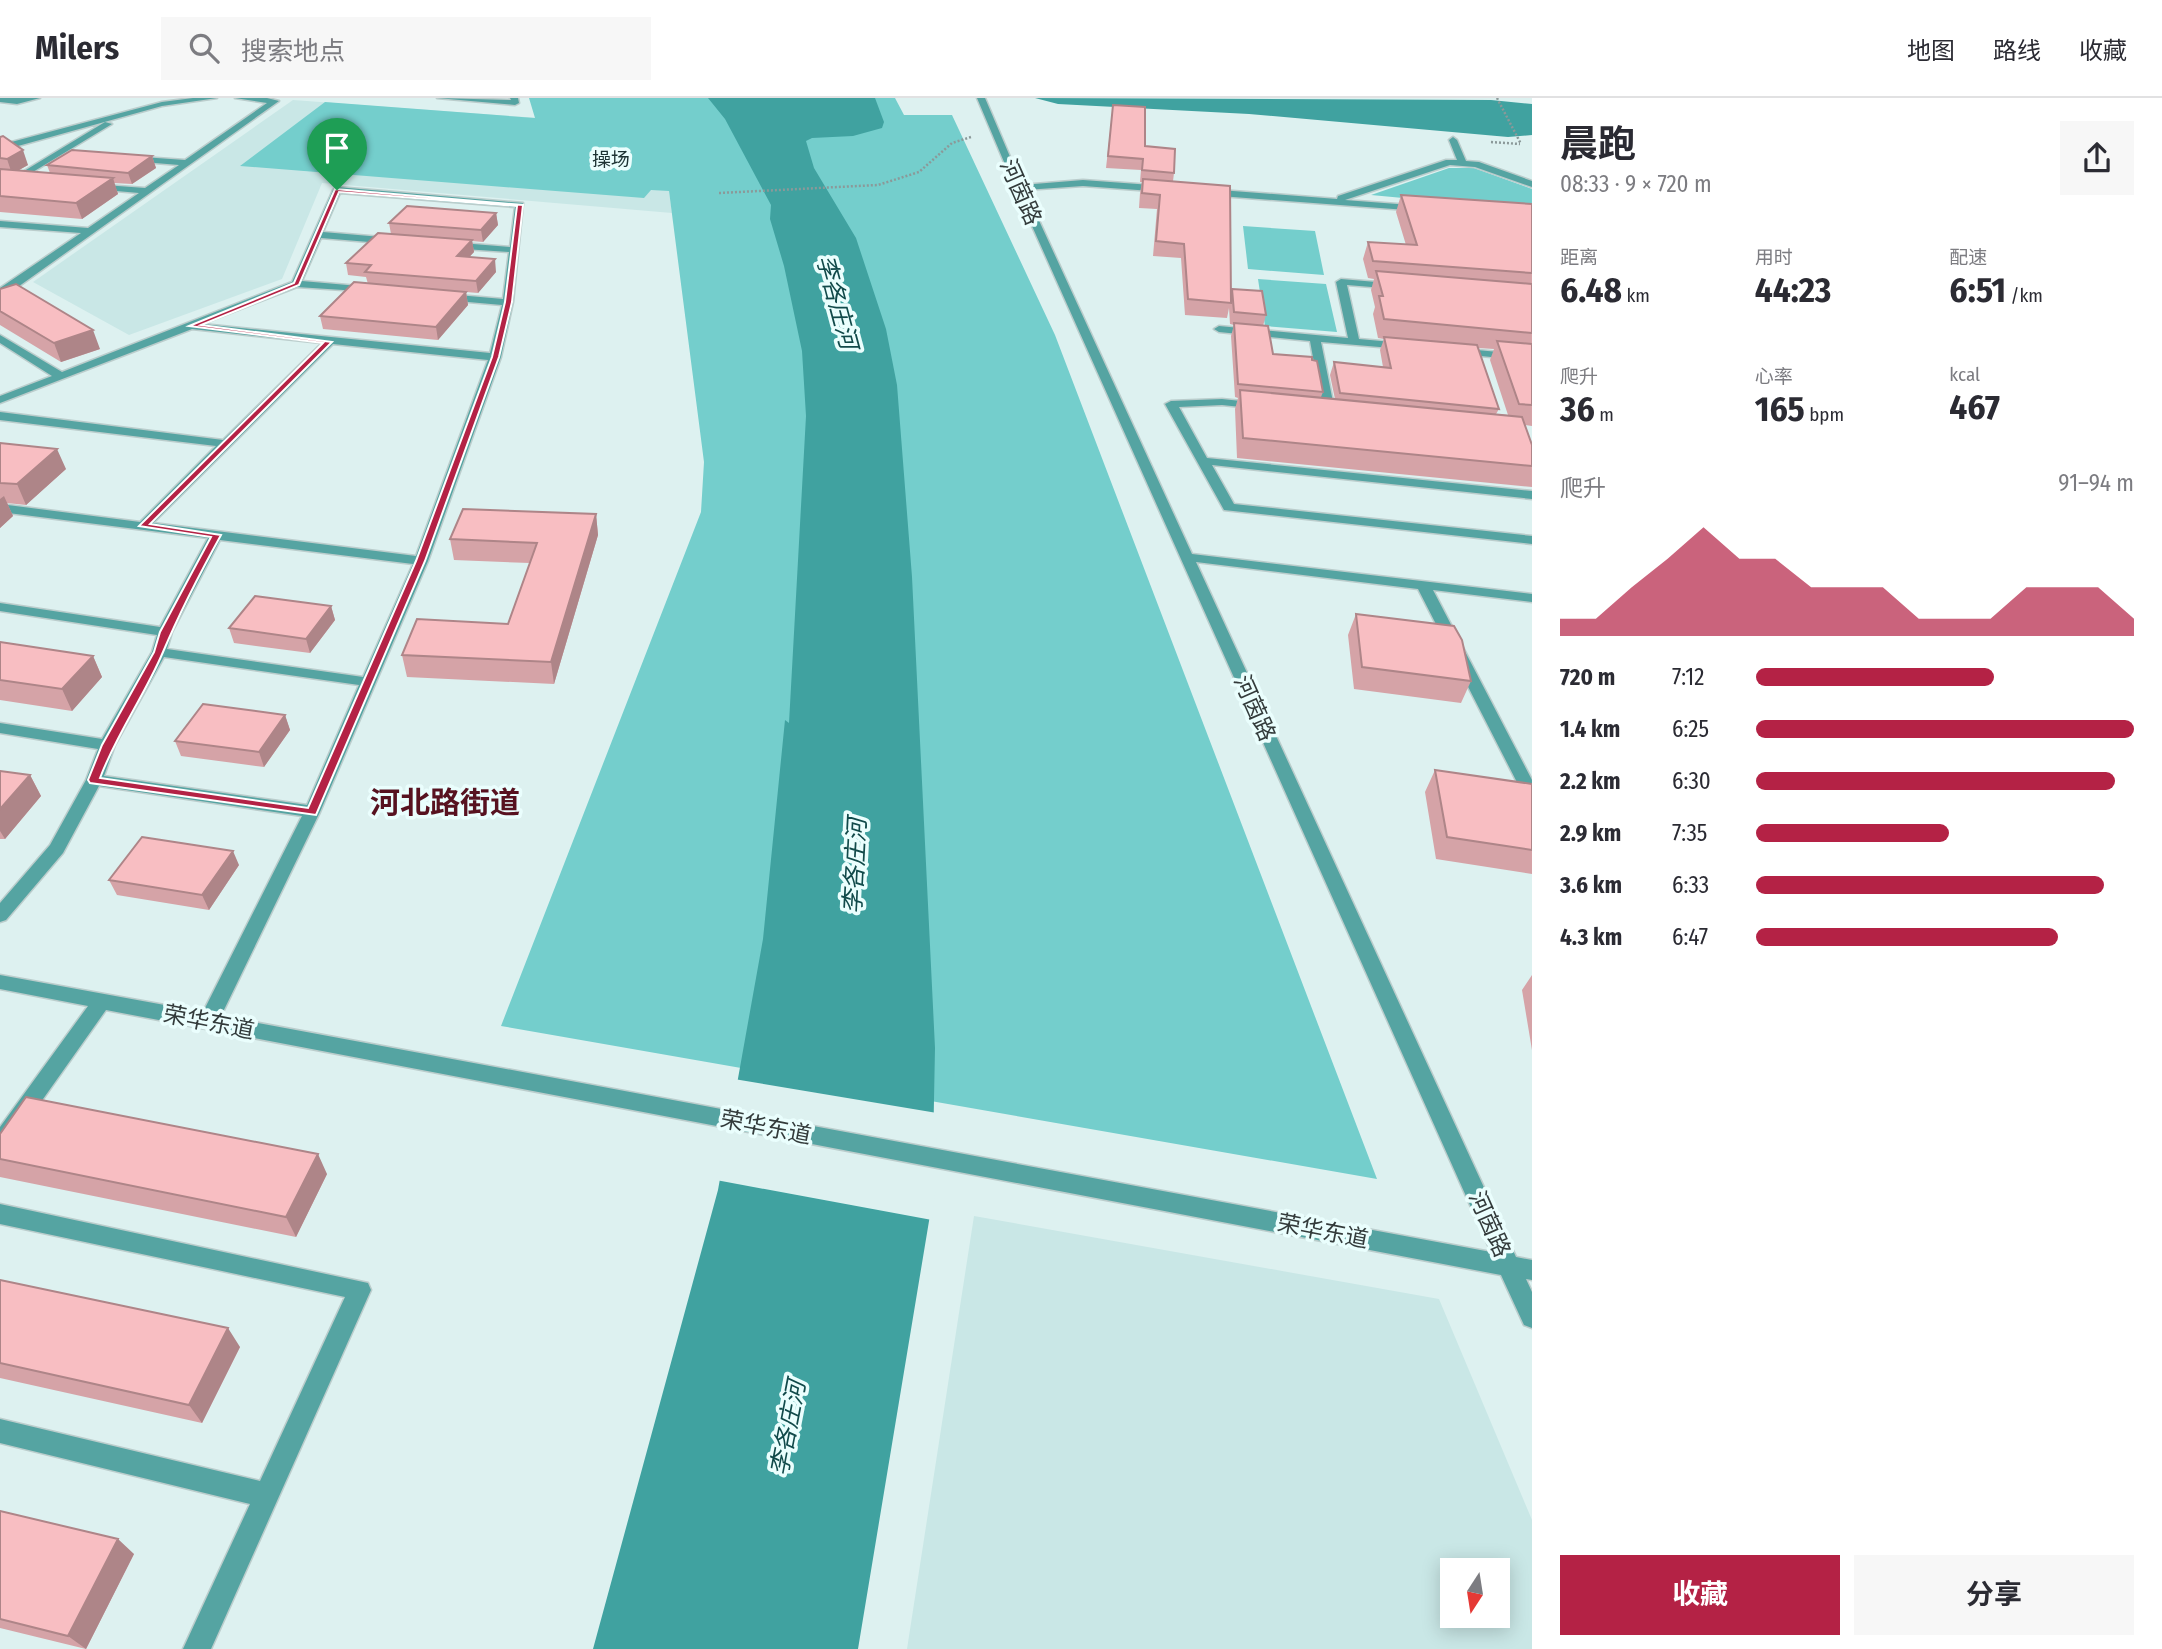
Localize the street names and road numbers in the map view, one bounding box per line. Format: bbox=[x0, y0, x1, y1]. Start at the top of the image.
street label: 河茵路 bbox=[994, 155, 1048, 229]
street label: 河茵路 bbox=[1228, 671, 1282, 745]
street label: 荣华东道 bbox=[161, 999, 257, 1045]
street label: 荣华东道 bbox=[718, 1104, 814, 1150]
street label: 河茵路 bbox=[1463, 1187, 1517, 1261]
street label: 荣华东道 bbox=[1275, 1208, 1371, 1254]

